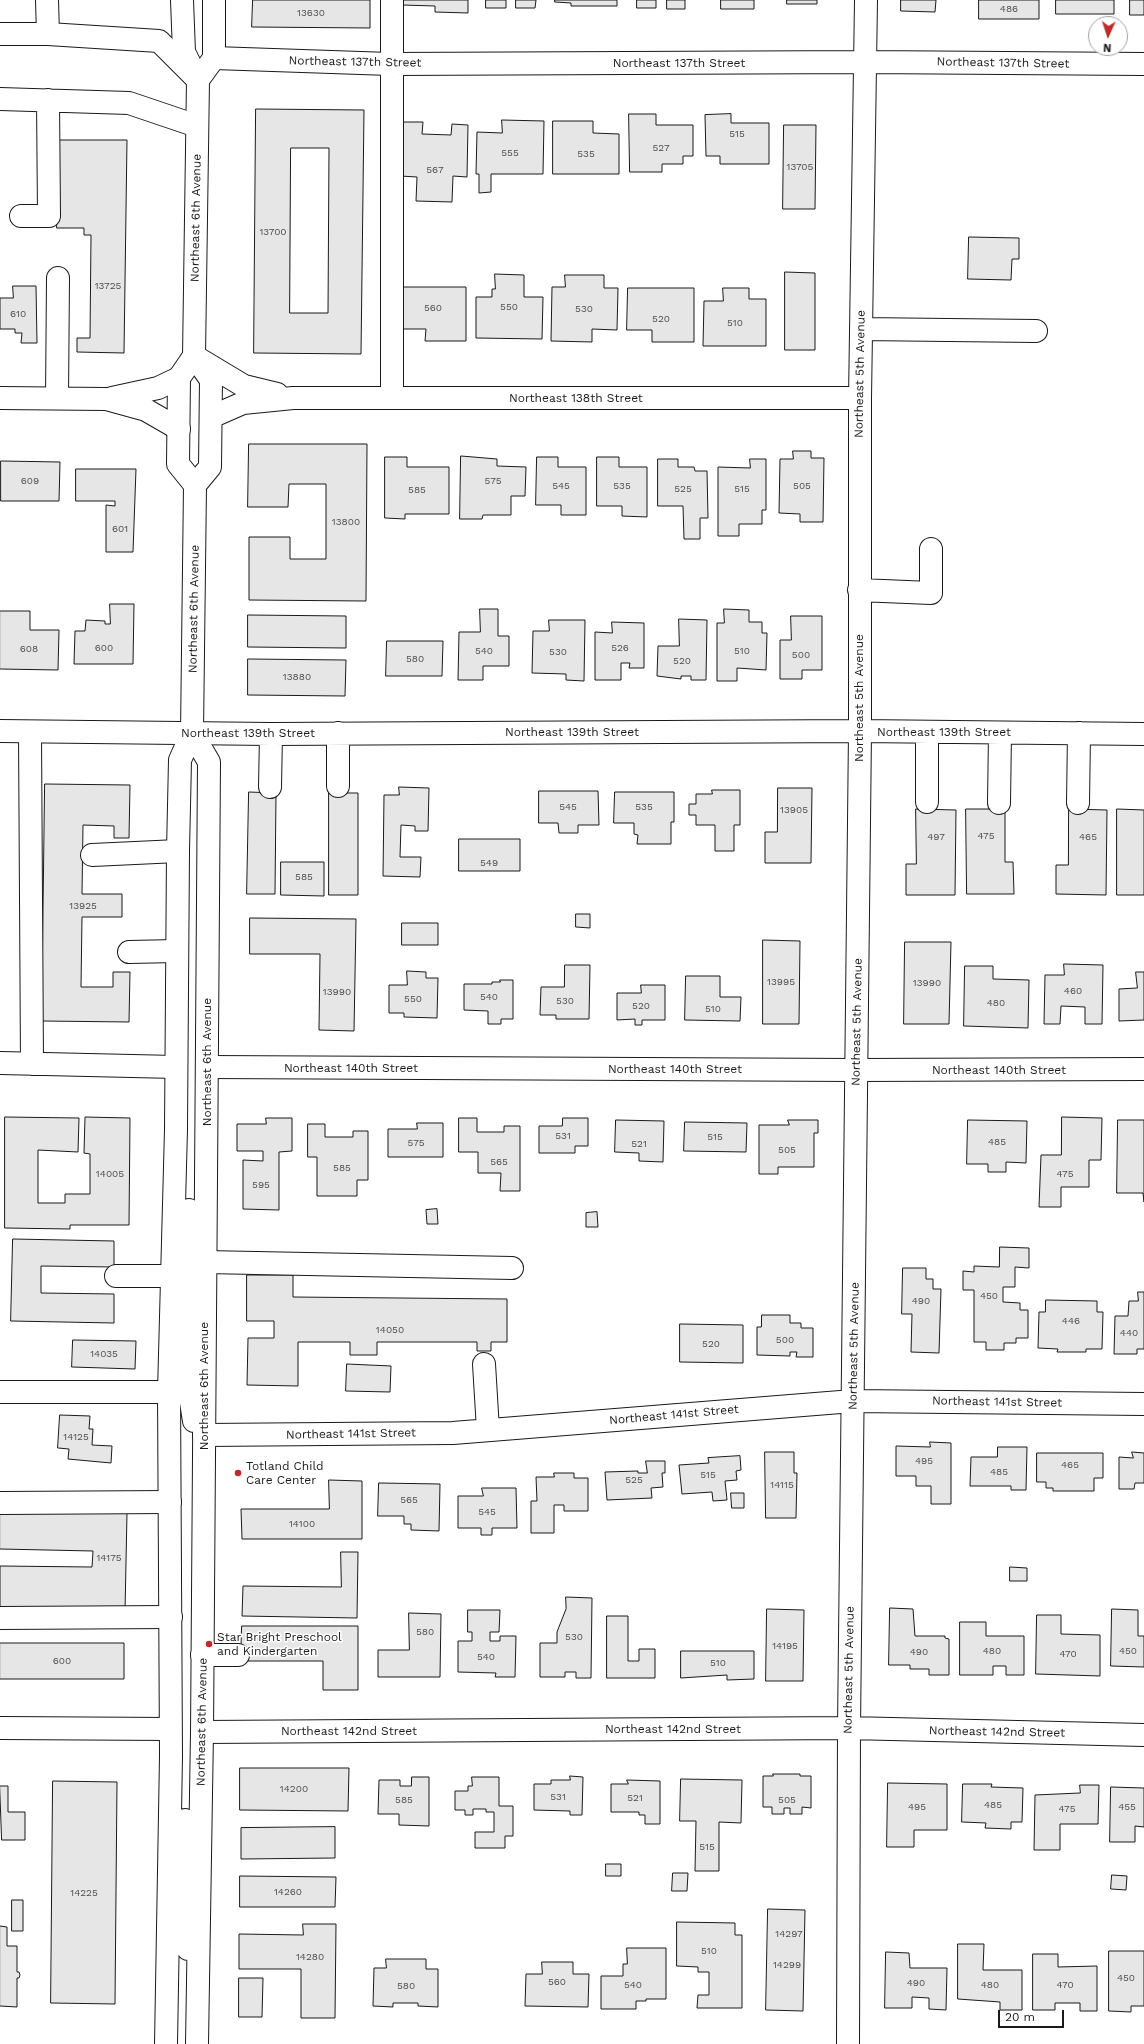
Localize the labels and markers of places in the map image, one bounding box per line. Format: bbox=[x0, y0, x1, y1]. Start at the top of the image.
place label: Totland Child Care Center bbox=[246, 1459, 324, 1487]
marker: Totland Child Care Center bbox=[233, 1468, 243, 1478]
place label: Star Bright Preschool and Kindergarten bbox=[217, 1630, 342, 1658]
marker: Star Bright Preschool and Kindergarten bbox=[204, 1639, 214, 1649]

